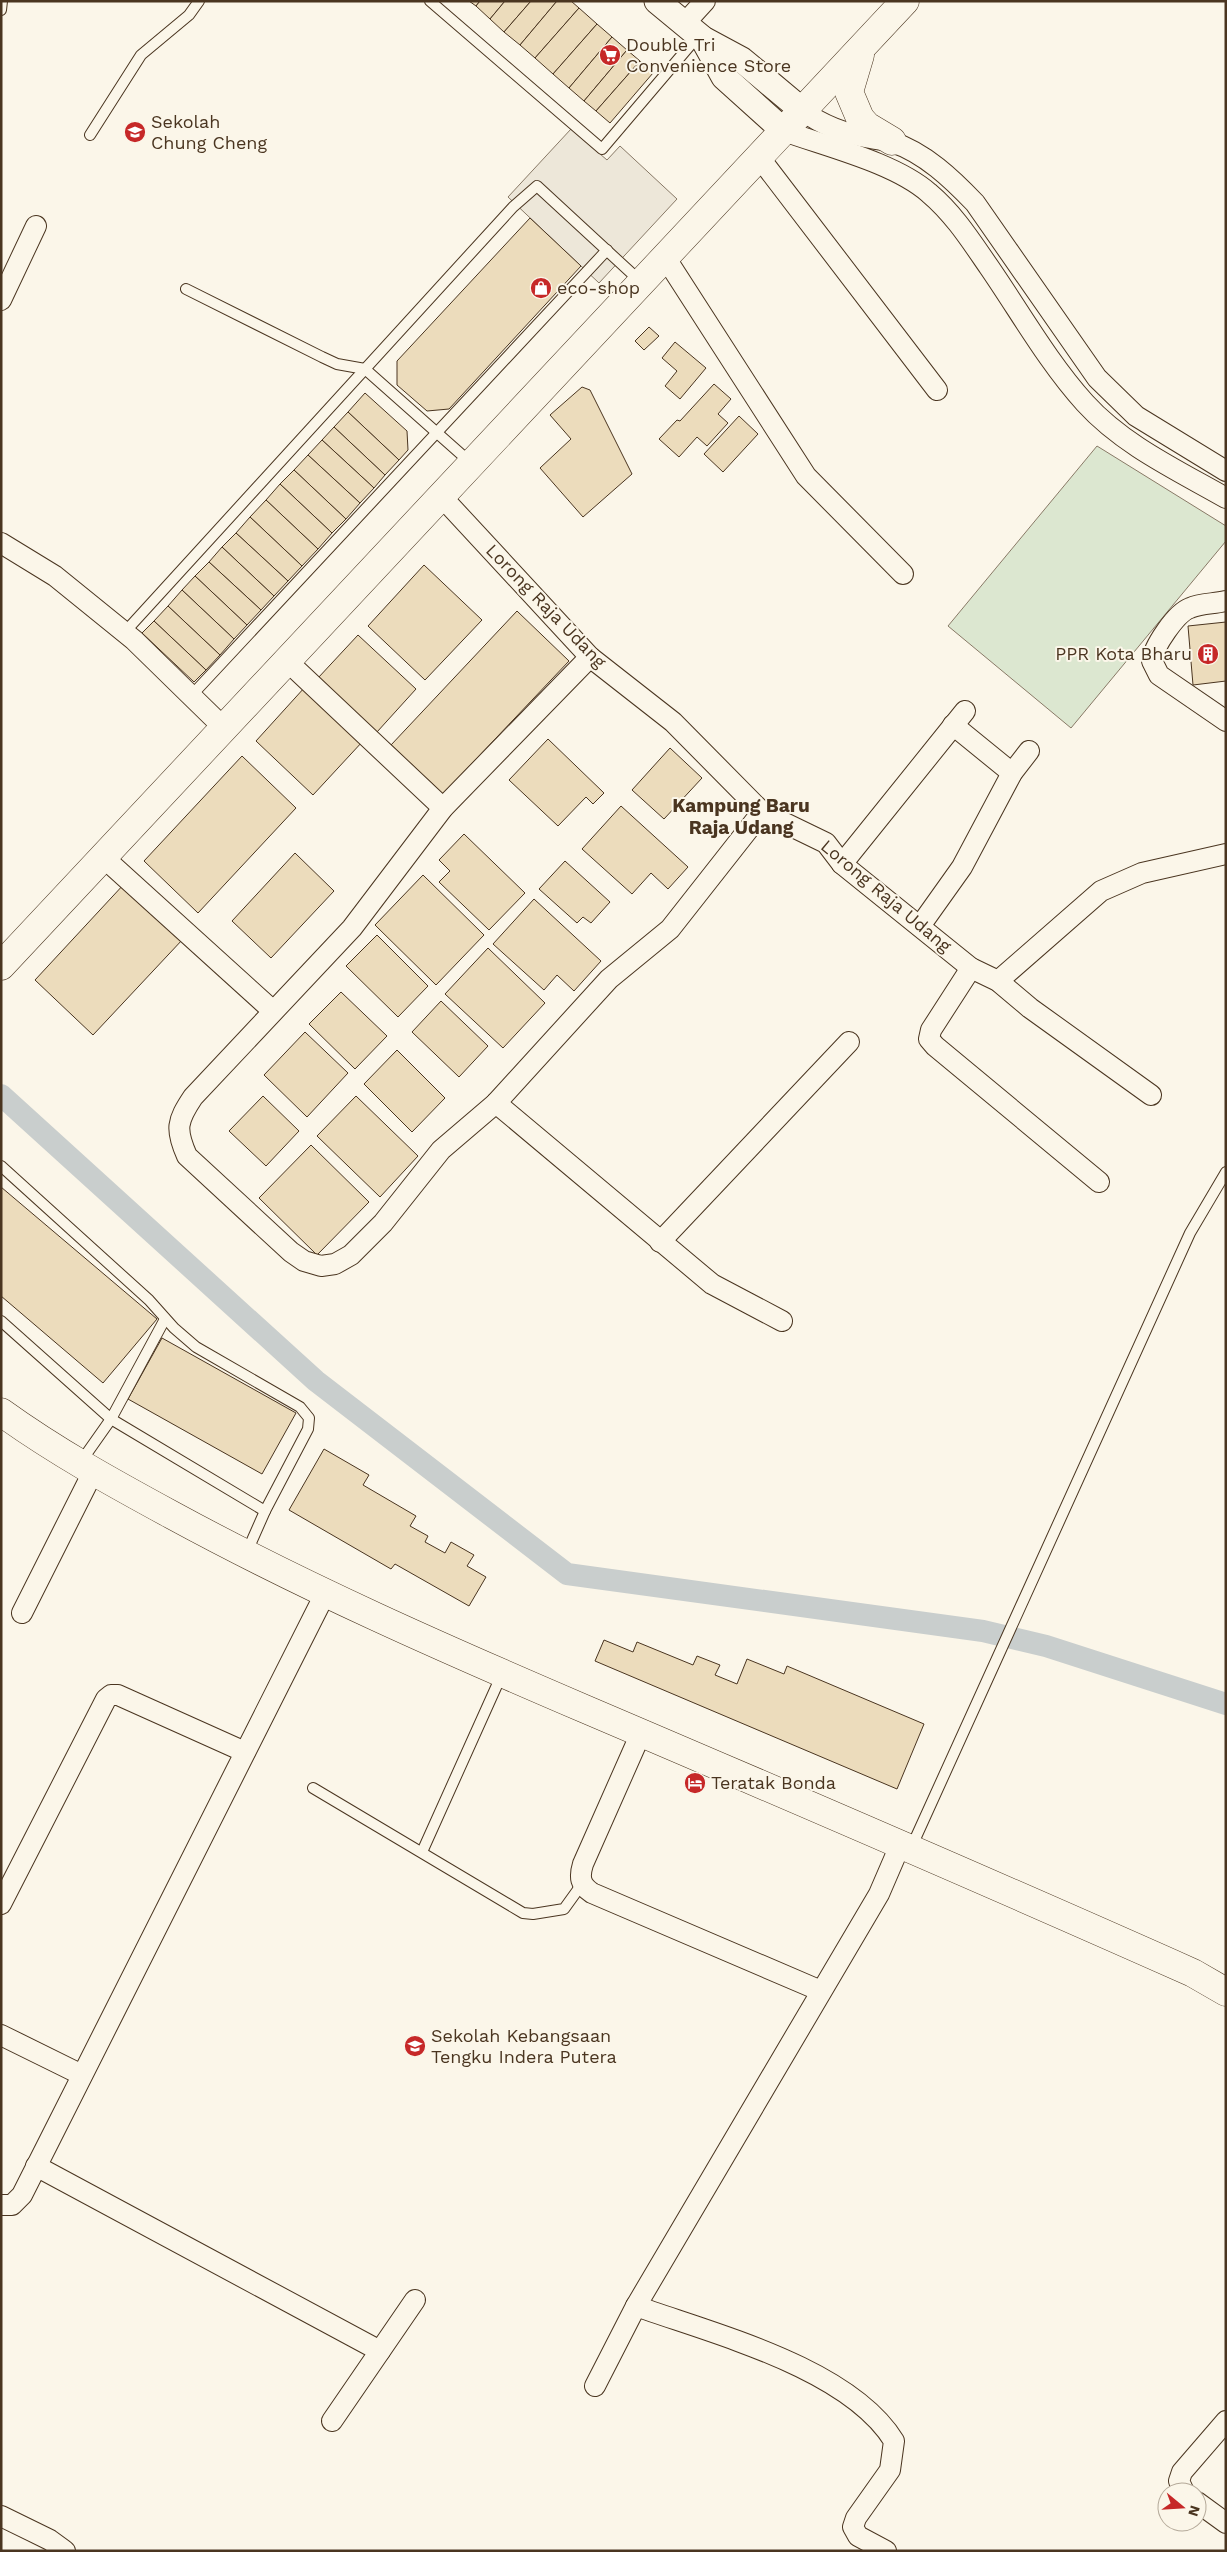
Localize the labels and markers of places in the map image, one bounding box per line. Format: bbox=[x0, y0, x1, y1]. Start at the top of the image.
place label: Double Tri Convenience Store bbox=[626, 34, 791, 76]
supermarket icon: Double Tri Convenience Store bbox=[598, 43, 622, 67]
place label: Sekolah Chung Cheng bbox=[151, 111, 267, 153]
school or university icon: Sekolah Chung Cheng bbox=[123, 120, 147, 144]
shop icon: eco-shop bbox=[529, 276, 553, 300]
place label: eco-shop bbox=[557, 277, 640, 298]
building icon: PPR Kota Bharu bbox=[1196, 642, 1220, 666]
place label: PPR Kota Bharu bbox=[1055, 643, 1192, 664]
hotel icon: Teratak Bonda bbox=[683, 1771, 707, 1795]
place label: Teratak Bonda bbox=[711, 1772, 836, 1793]
place label: Sekolah Kebangsaan Tengku Indera Putera bbox=[431, 2025, 617, 2067]
school or university icon: Sekolah Kebangsaan Tengku Indera Putera bbox=[403, 2034, 427, 2058]

